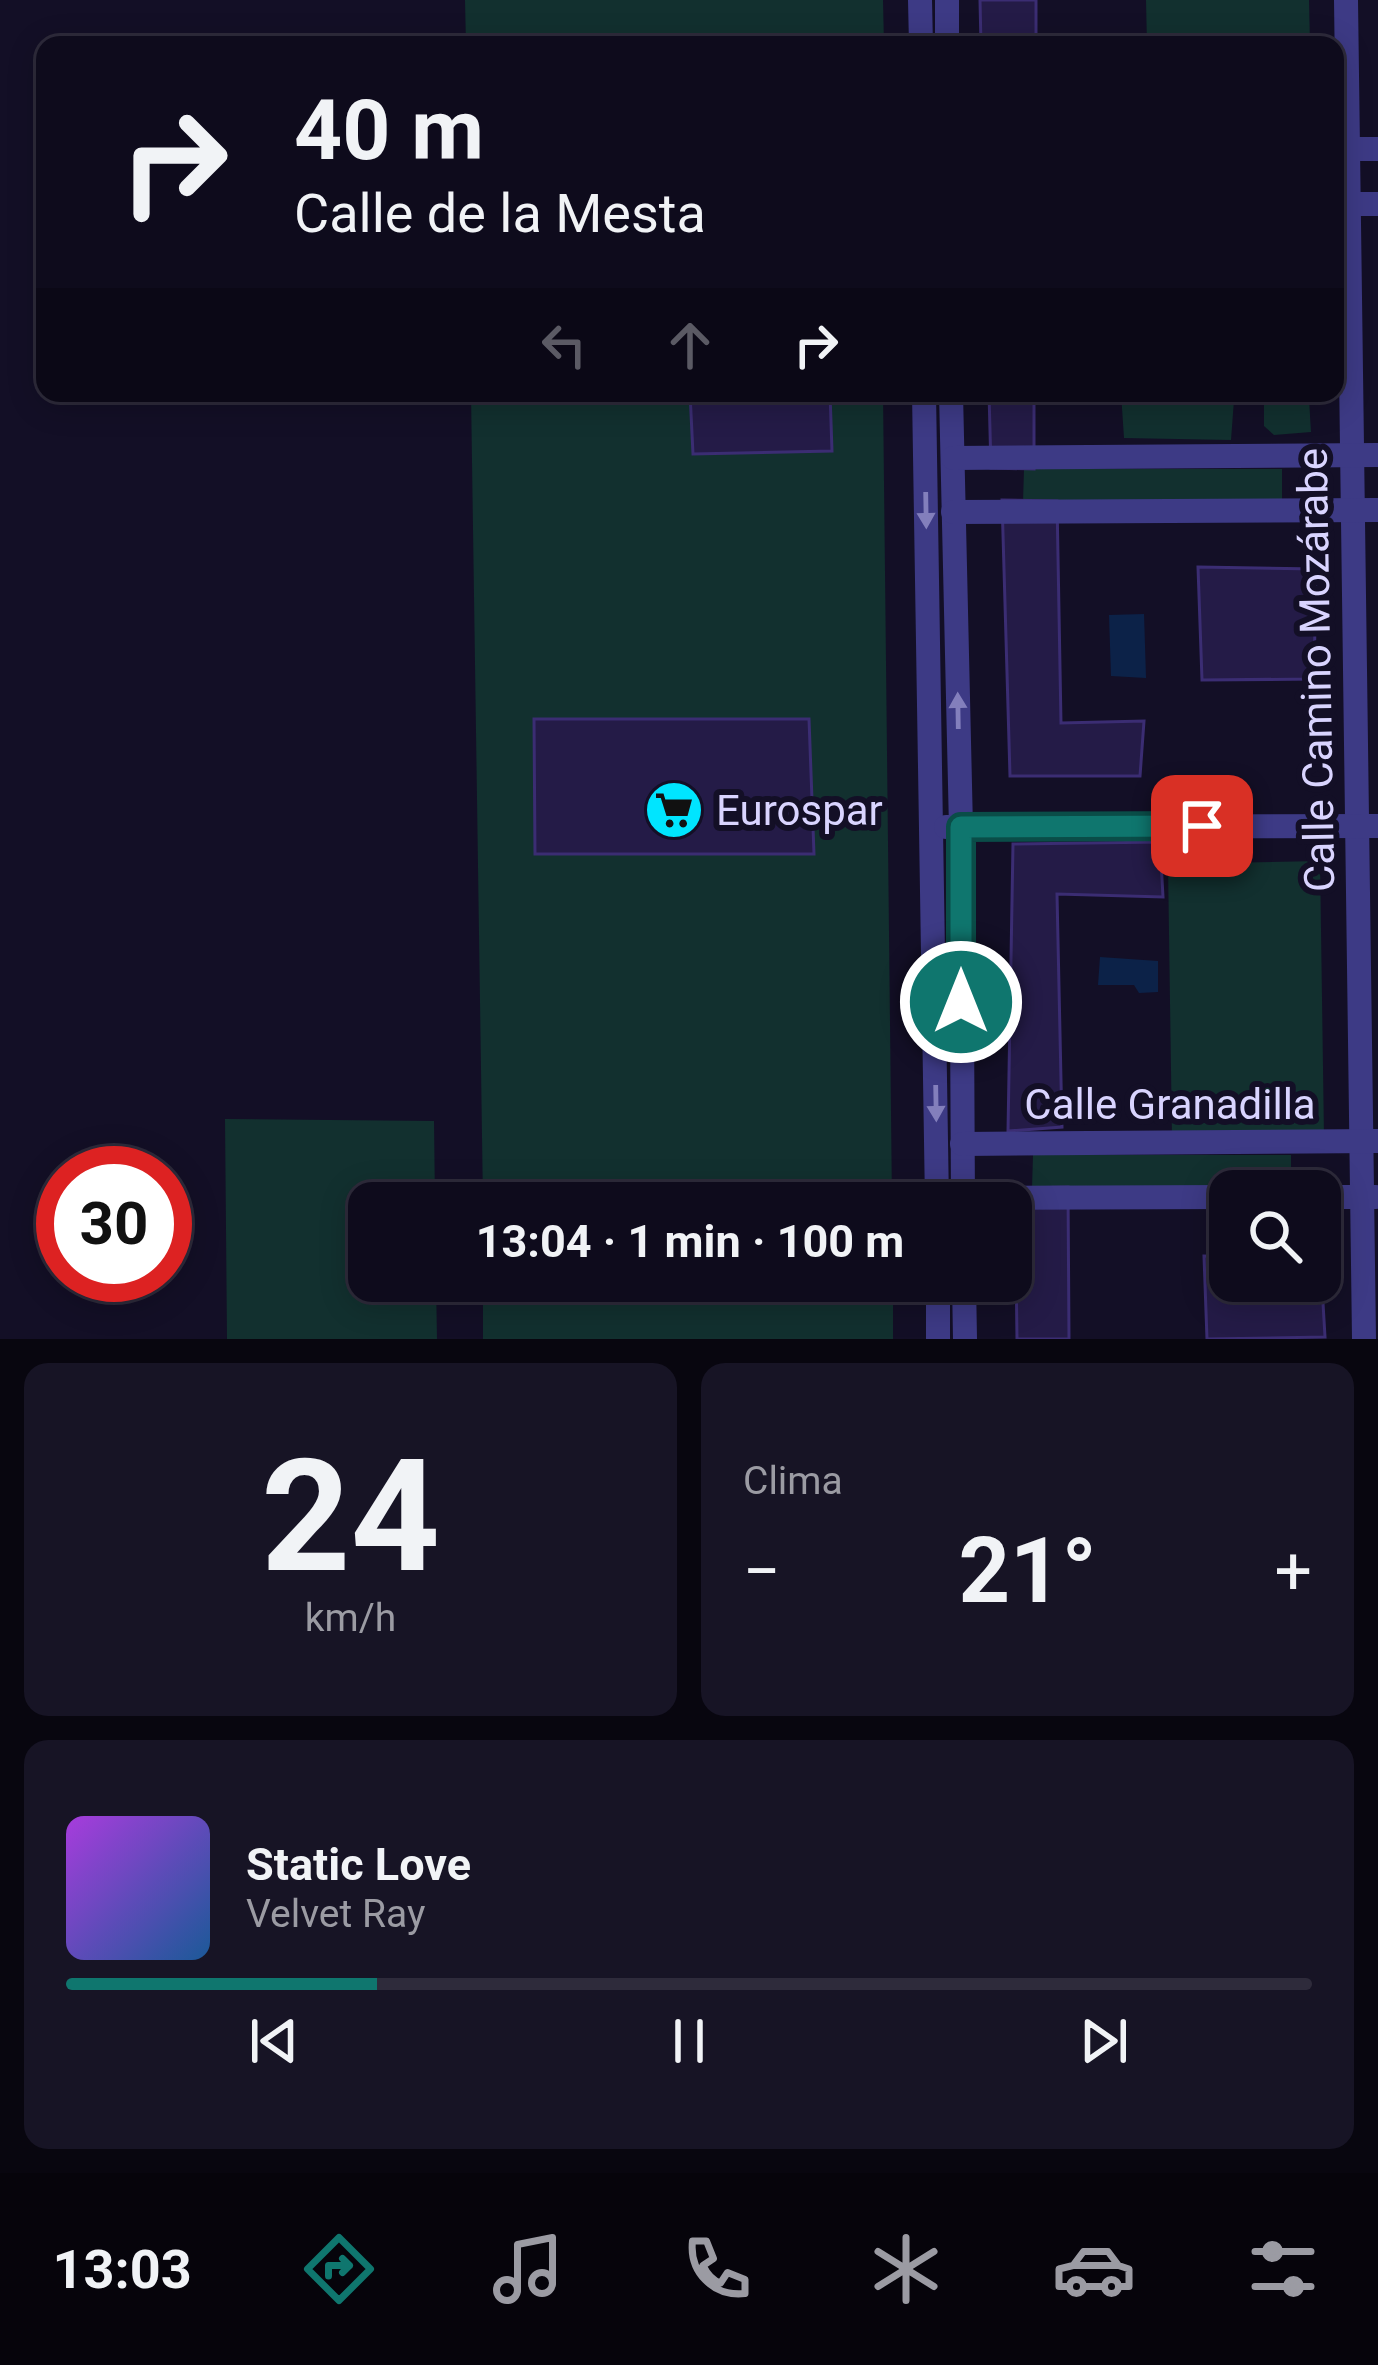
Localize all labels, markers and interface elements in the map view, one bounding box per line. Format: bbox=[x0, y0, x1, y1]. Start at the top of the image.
text: 40 m bbox=[294, 81, 484, 180]
icon: right bbox=[96, 84, 252, 240]
text: Calle de la Mesta bbox=[294, 182, 706, 245]
icon: left bbox=[531, 312, 597, 378]
icon: ahead bbox=[657, 312, 723, 378]
icon: right bbox=[783, 312, 849, 378]
street label: Calle Camino Mozárabe bbox=[1288, 448, 1344, 892]
one-way arrow bbox=[917, 492, 936, 530]
one-way arrow bbox=[948, 691, 967, 729]
pin bbox=[1151, 775, 1253, 877]
supermarket icon: Eurospar bbox=[643, 779, 705, 841]
place label: Eurospar bbox=[716, 786, 883, 835]
icon: arrive bbox=[1169, 793, 1235, 859]
position arrow bbox=[898, 939, 1024, 1065]
street label: Calle Granadilla bbox=[1024, 1080, 1316, 1129]
one-way arrow bbox=[926, 1085, 945, 1123]
speed limit sign: 30 bbox=[36, 1146, 192, 1302]
map controls bbox=[1209, 1170, 1341, 1302]
button: search bbox=[1209, 1170, 1341, 1302]
text: 13:04 · 1 min · 100 m bbox=[476, 1215, 904, 1268]
text: 24 bbox=[261, 1425, 440, 1608]
text: Clima bbox=[743, 1458, 843, 1504]
text: 21° bbox=[958, 1519, 1097, 1624]
text: − bbox=[743, 1533, 781, 1610]
text: + bbox=[1275, 1533, 1312, 1610]
text: km/h bbox=[305, 1595, 396, 1641]
text: Static Love bbox=[246, 1838, 471, 1891]
text: Velvet Ray bbox=[246, 1891, 425, 1937]
icon: previous bbox=[241, 2008, 307, 2074]
icon: pause bbox=[656, 2008, 722, 2074]
icon: next bbox=[1071, 2008, 1137, 2074]
icon: directions bbox=[297, 2227, 381, 2311]
icon: music bbox=[486, 2227, 570, 2311]
icon: phone bbox=[675, 2227, 759, 2311]
icon: climate bbox=[864, 2227, 948, 2311]
icon: car bbox=[1052, 2227, 1136, 2311]
icon: filters bbox=[1241, 2227, 1325, 2311]
text: 13:03 bbox=[52, 2238, 192, 2301]

